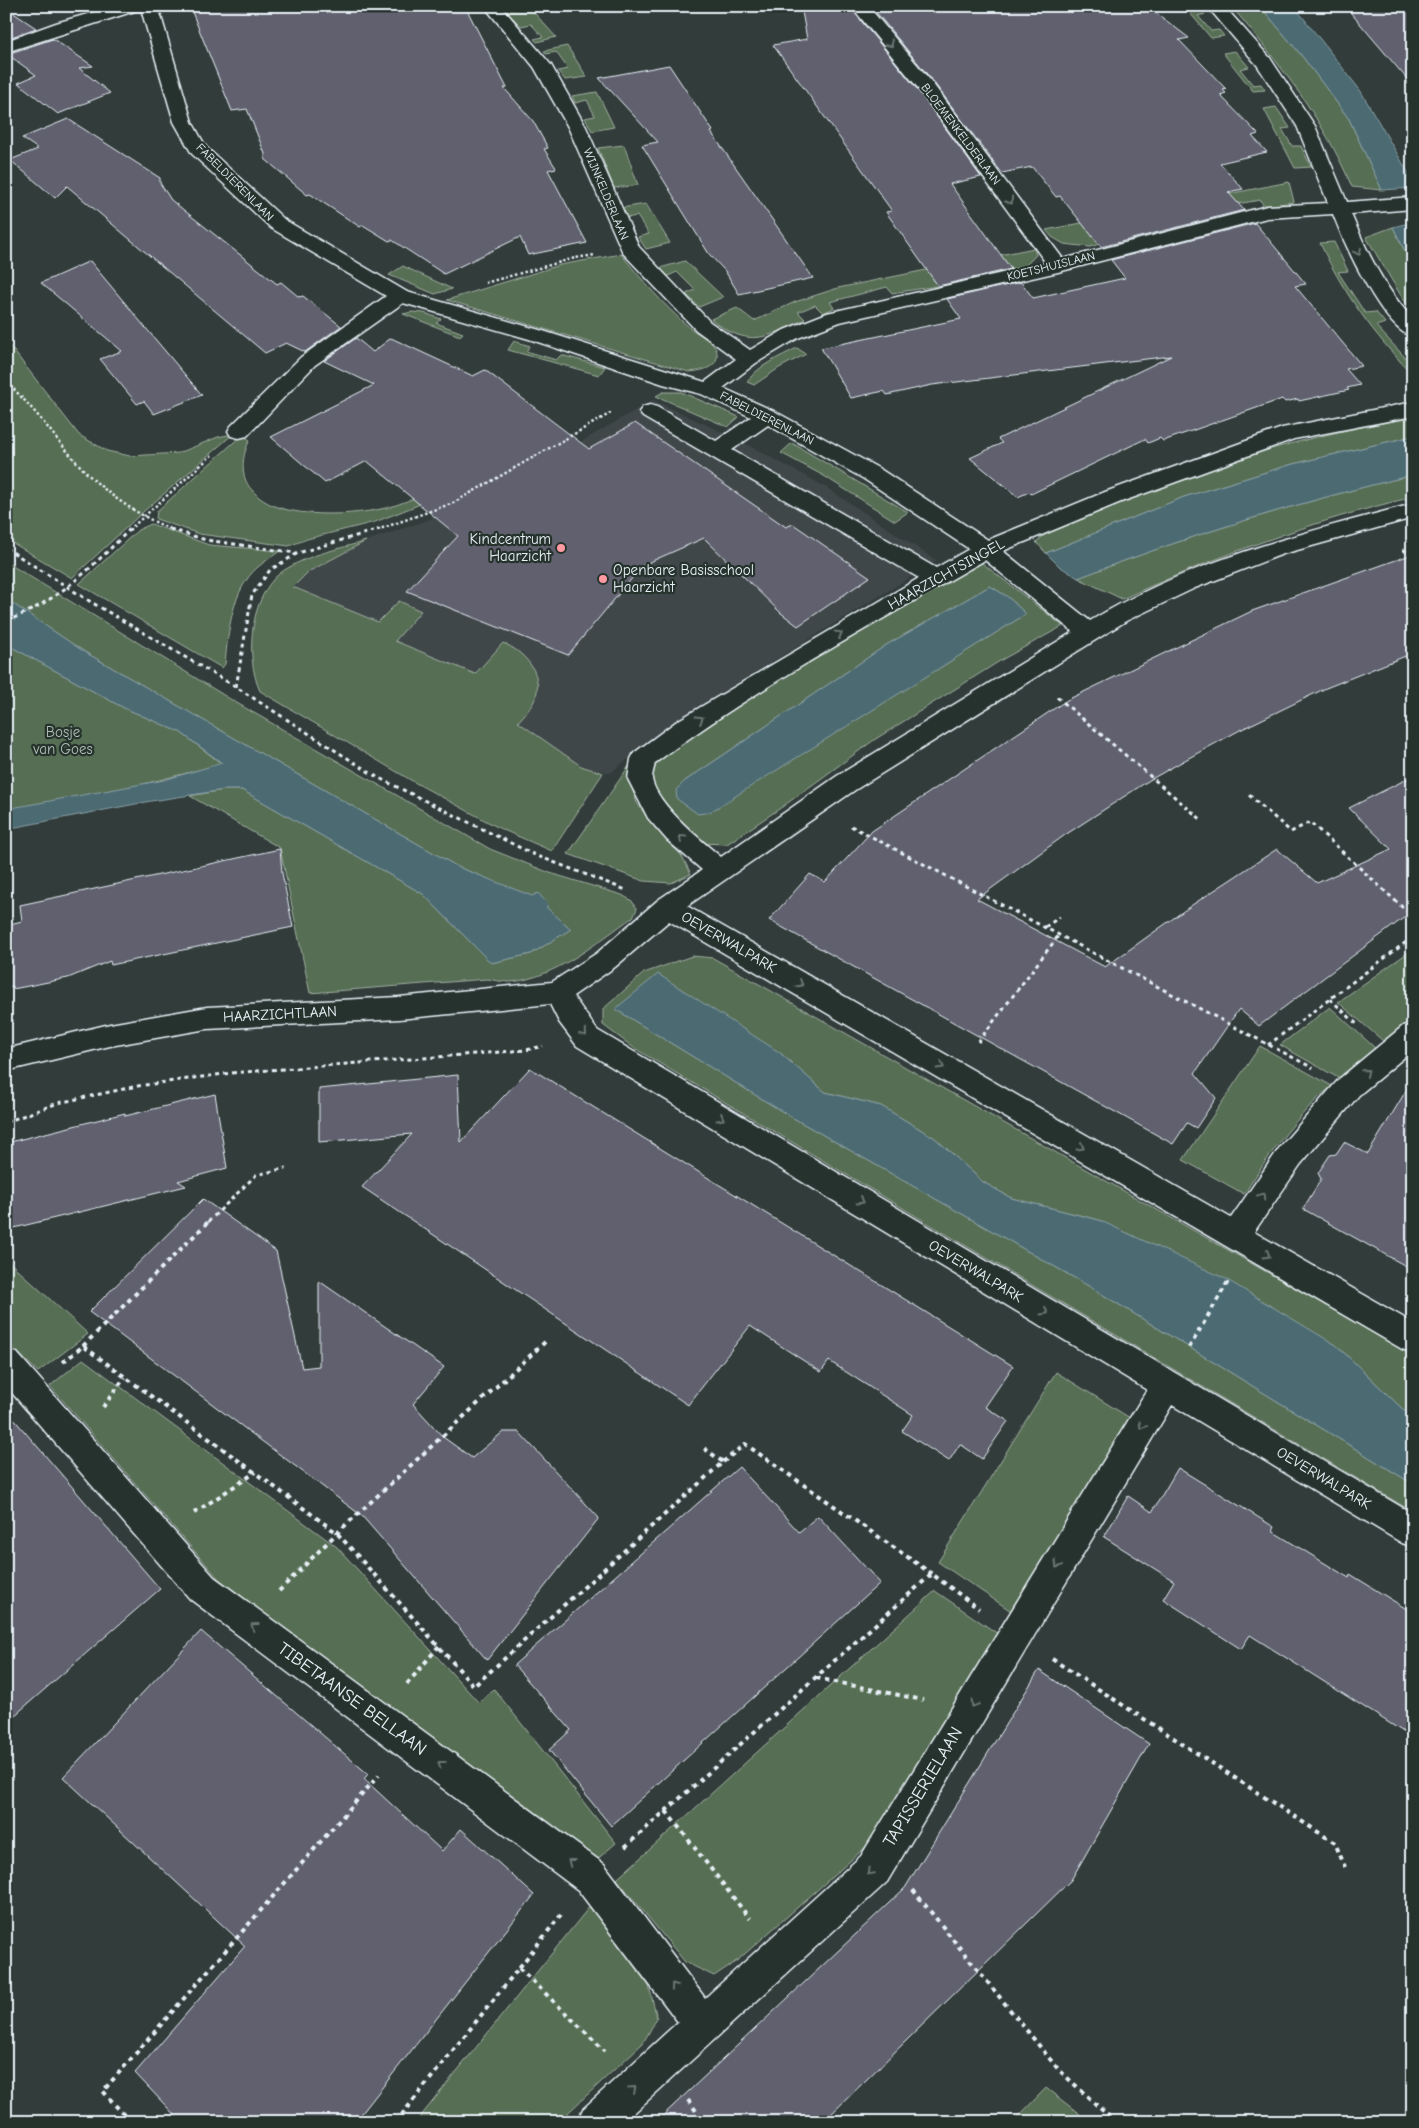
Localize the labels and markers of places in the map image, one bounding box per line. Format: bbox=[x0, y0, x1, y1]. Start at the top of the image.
place label: Kindcentrum Haarzicht bbox=[470, 530, 552, 565]
marker: Kindcentrum Haarzicht bbox=[555, 542, 567, 554]
place label: Openbare Basisschool Haarzicht bbox=[613, 561, 754, 596]
marker: Openbare Basisschool Haarzicht bbox=[597, 573, 609, 585]

